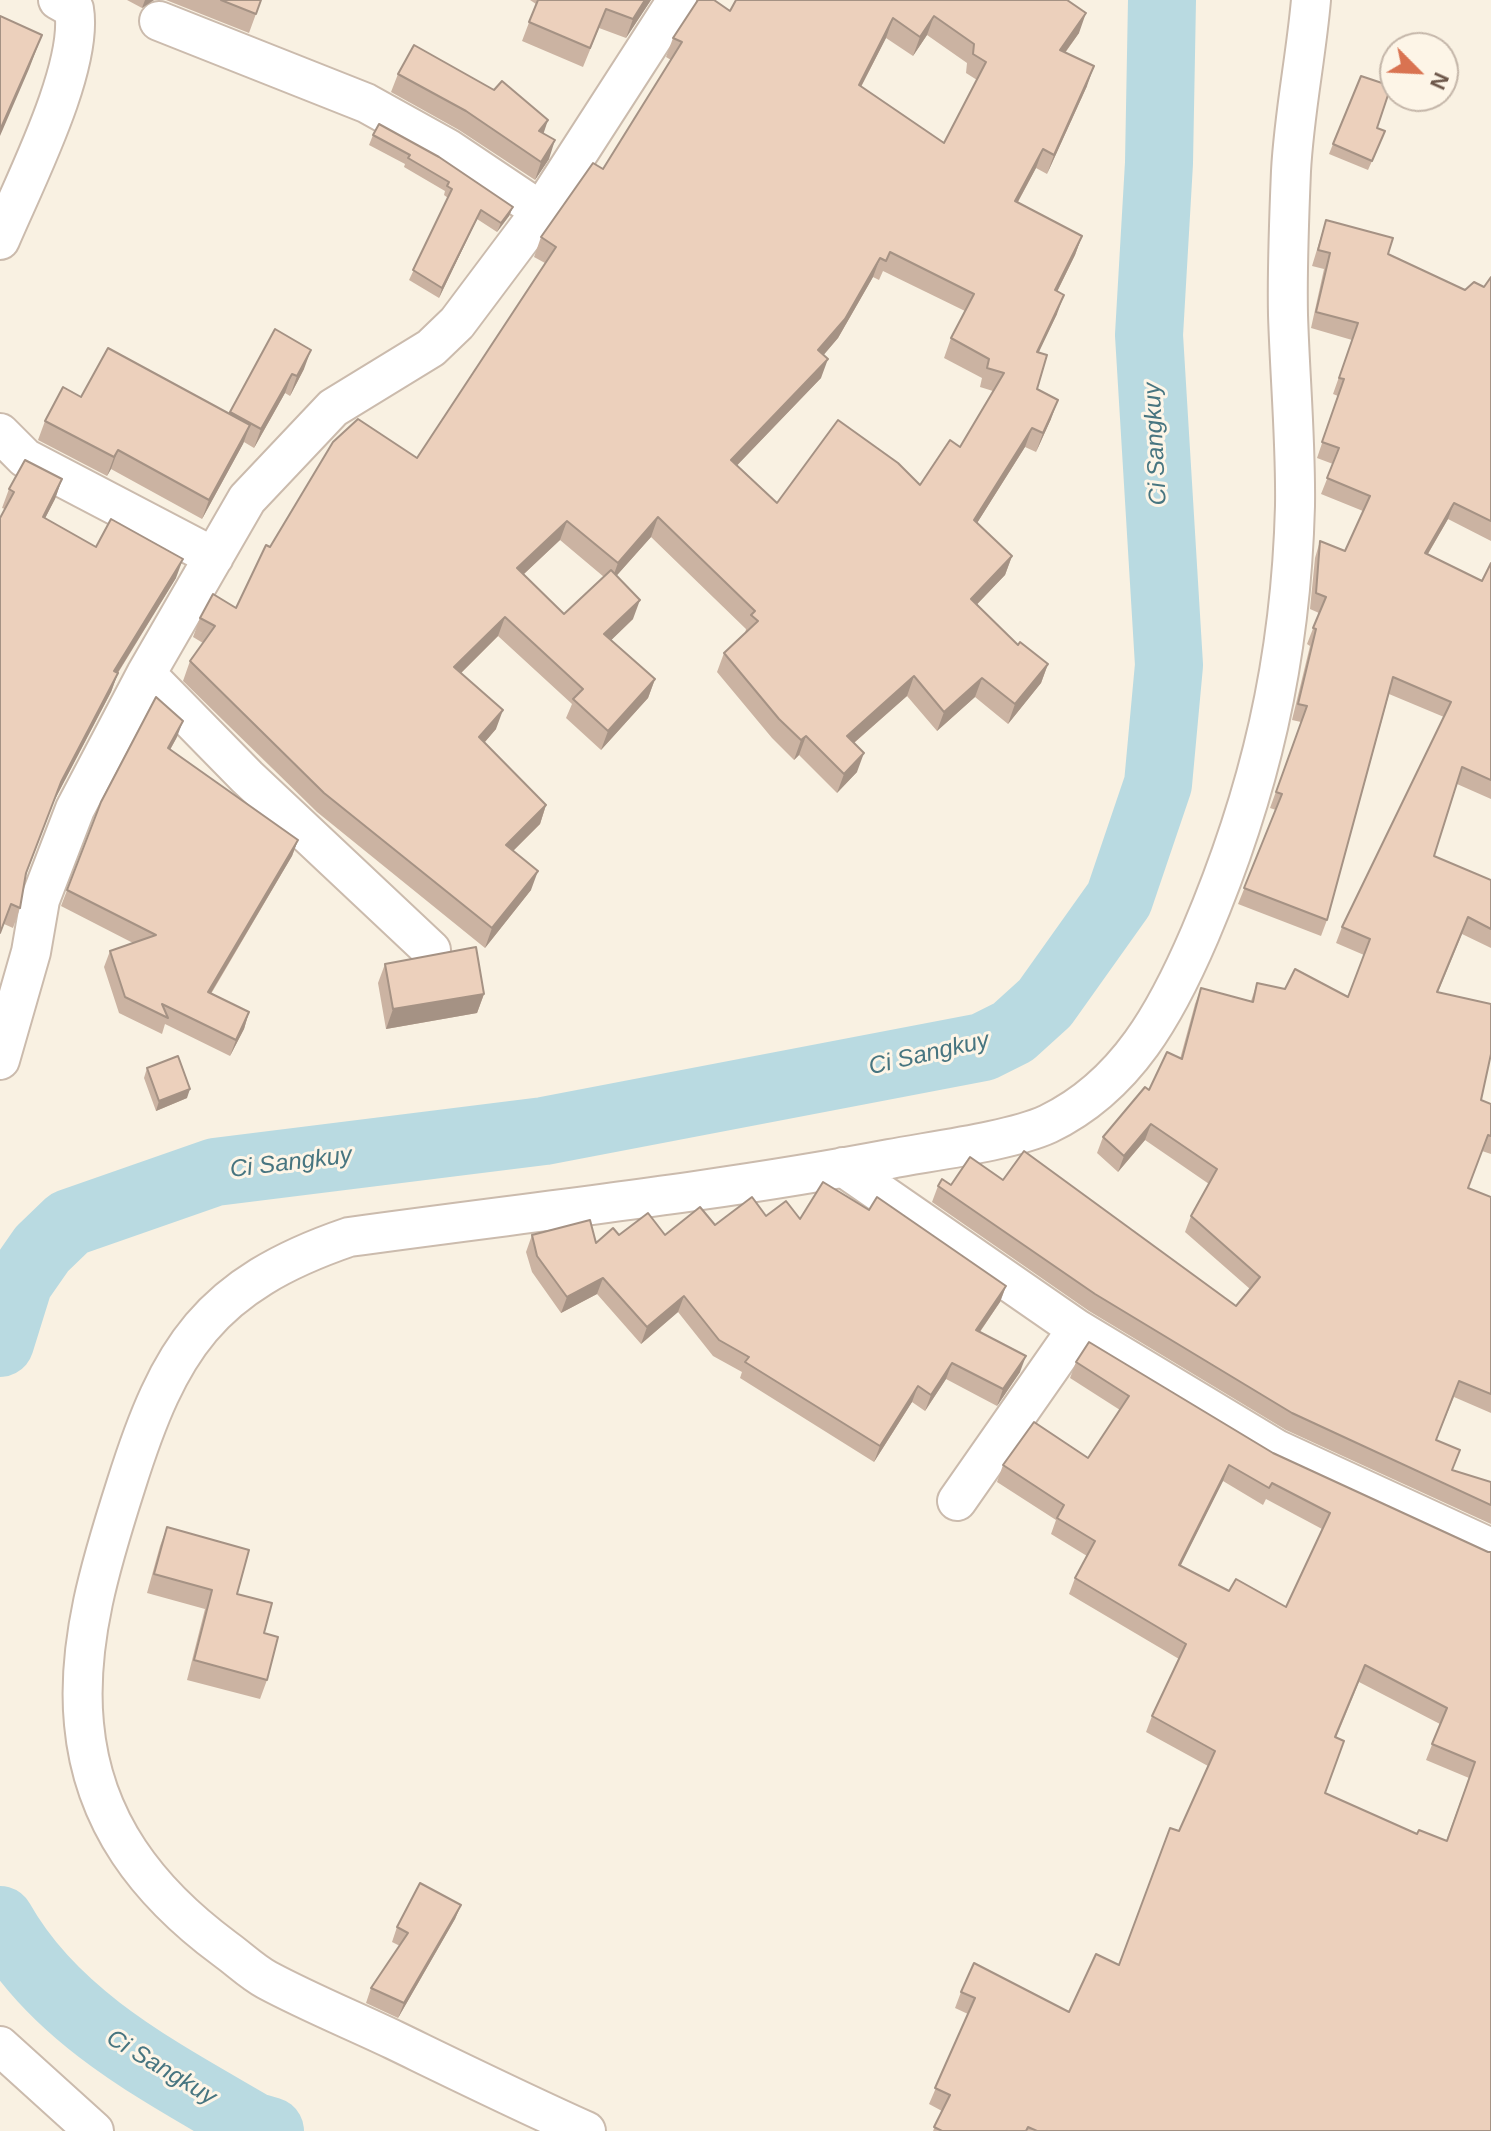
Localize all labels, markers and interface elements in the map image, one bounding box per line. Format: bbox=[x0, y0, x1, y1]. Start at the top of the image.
north arrow bbox=[1379, 32, 1459, 112]
text: N bbox=[1425, 69, 1454, 93]
water label: Ci Sangkuy bbox=[1138, 382, 1174, 506]
water label: Ci Sangkuy bbox=[866, 1026, 992, 1082]
water label: Ci Sangkuy bbox=[228, 1141, 354, 1185]
water label: Ci Sangkuy bbox=[101, 2024, 221, 2112]

